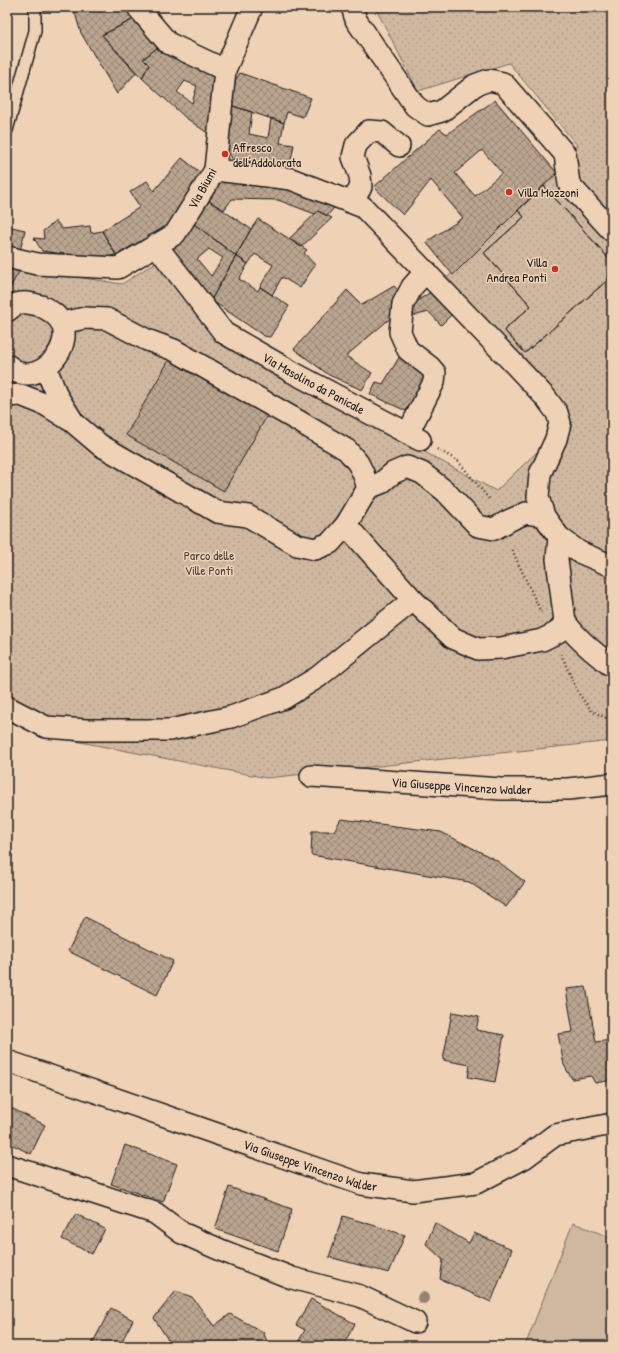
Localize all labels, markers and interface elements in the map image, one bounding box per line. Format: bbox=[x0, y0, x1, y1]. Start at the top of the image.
place label: Affresco dell'Addolorata bbox=[233, 138, 301, 171]
marker: Affresco dell'Addolorata bbox=[220, 149, 230, 159]
street label: Via Biumi bbox=[183, 164, 221, 212]
place label: Villa Mozzoni bbox=[517, 183, 579, 201]
marker: Villa Mozzoni bbox=[504, 187, 514, 197]
place label: Villa Andrea Ponti bbox=[487, 253, 547, 286]
marker: Villa Andrea Ponti bbox=[550, 264, 560, 274]
street label: Via Masolino da Panicale bbox=[259, 348, 368, 418]
park label: Parco delle Ville Ponti bbox=[184, 546, 234, 579]
street label: Via Giuseppe Vincenzo Walder bbox=[391, 773, 532, 798]
street label: Via Giuseppe Vincenzo Walder bbox=[241, 1135, 378, 1195]

